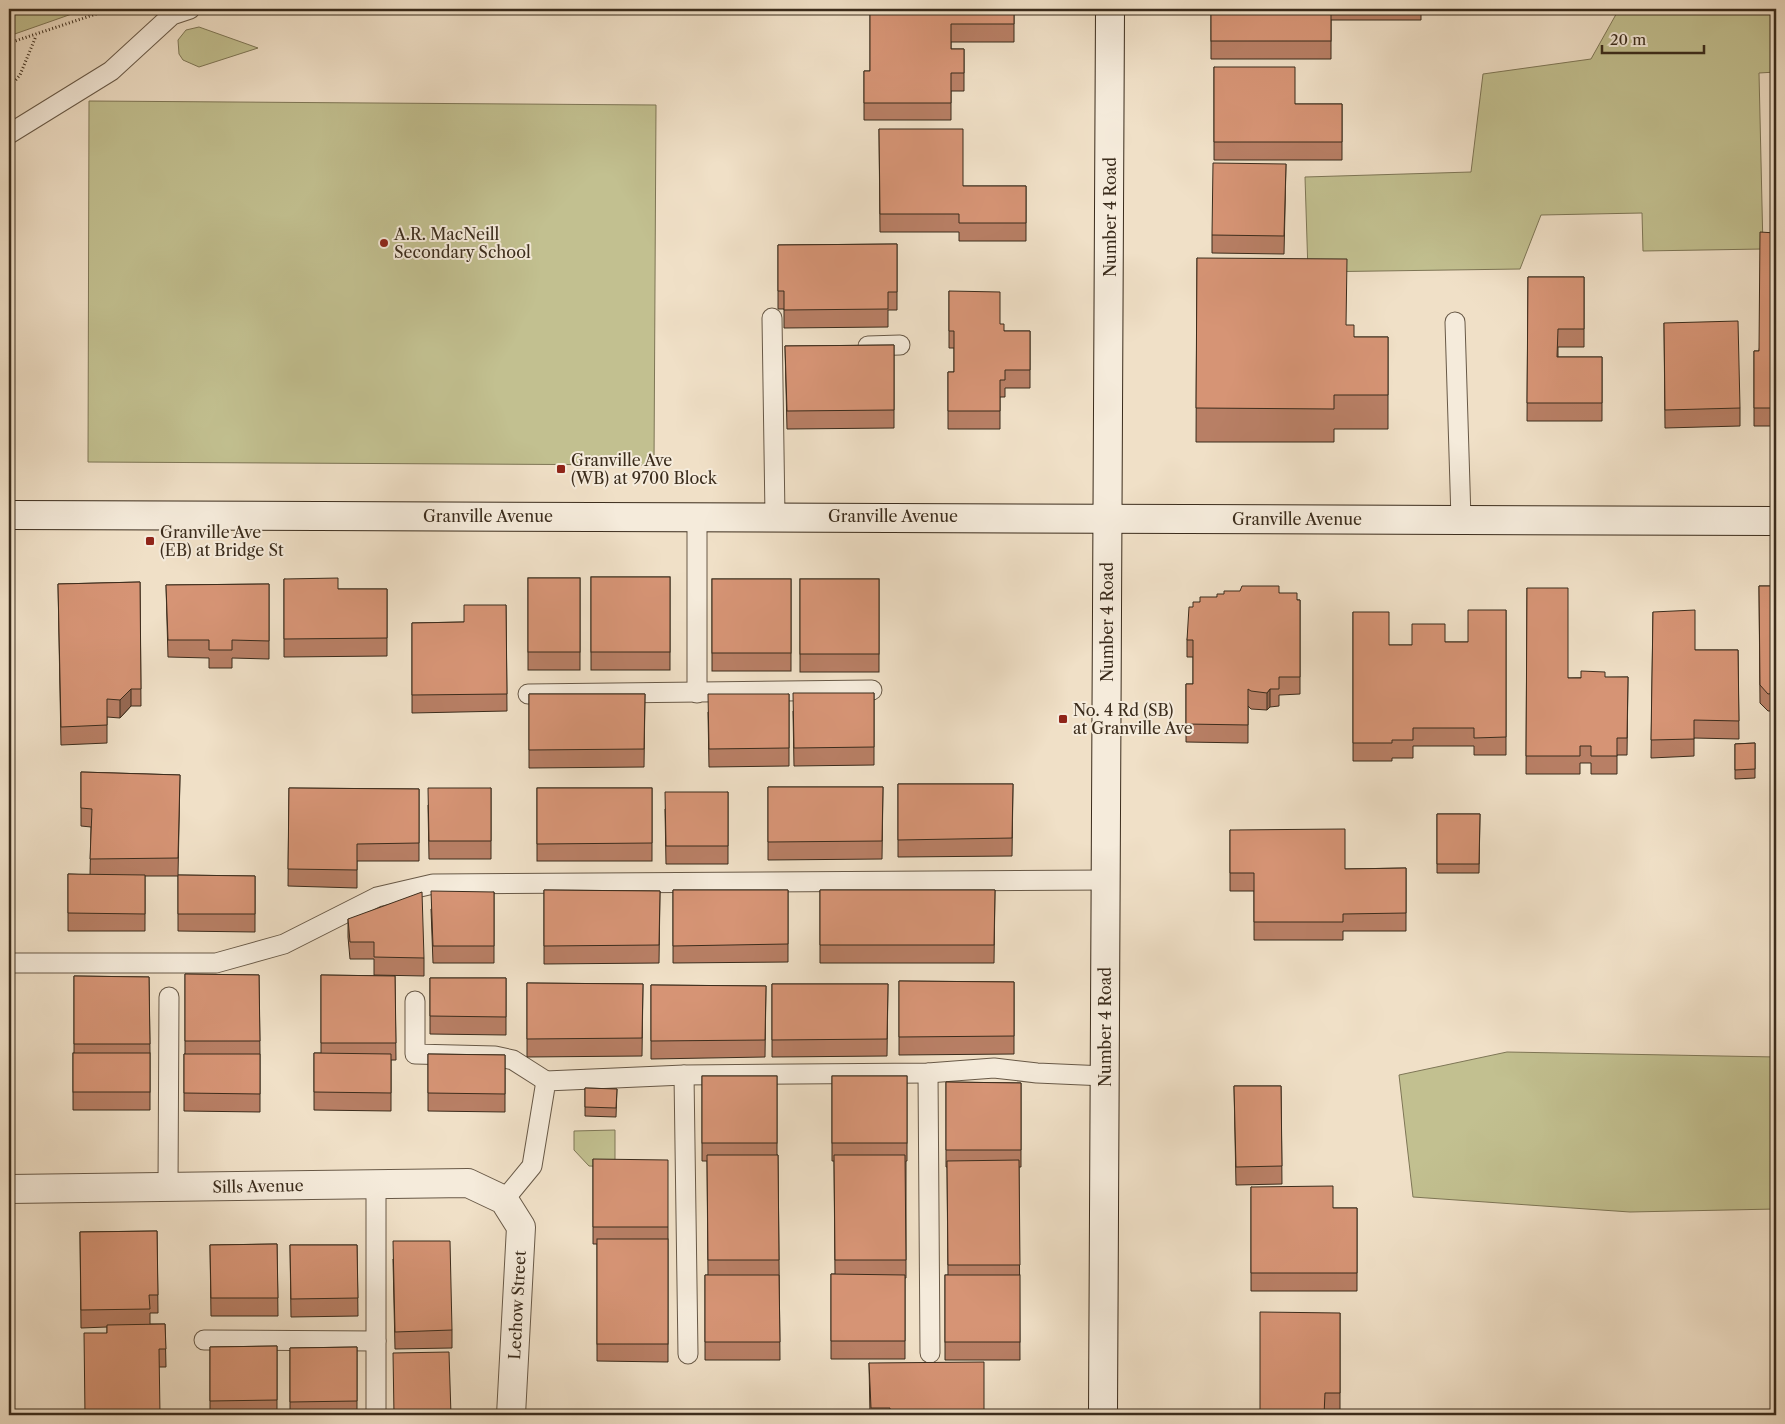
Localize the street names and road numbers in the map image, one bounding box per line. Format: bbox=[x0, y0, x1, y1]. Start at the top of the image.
street label: Number 4 Road bbox=[1100, 157, 1120, 277]
street label: Granville Avenue bbox=[423, 506, 553, 526]
street label: Granville Avenue bbox=[828, 506, 958, 526]
street label: Granville Avenue bbox=[1232, 509, 1362, 529]
street label: Number 4 Road bbox=[1097, 562, 1117, 682]
street label: Number 4 Road bbox=[1095, 967, 1115, 1087]
street label: Sills Avenue bbox=[212, 1175, 304, 1197]
street label: Lechow Street bbox=[504, 1249, 530, 1360]

